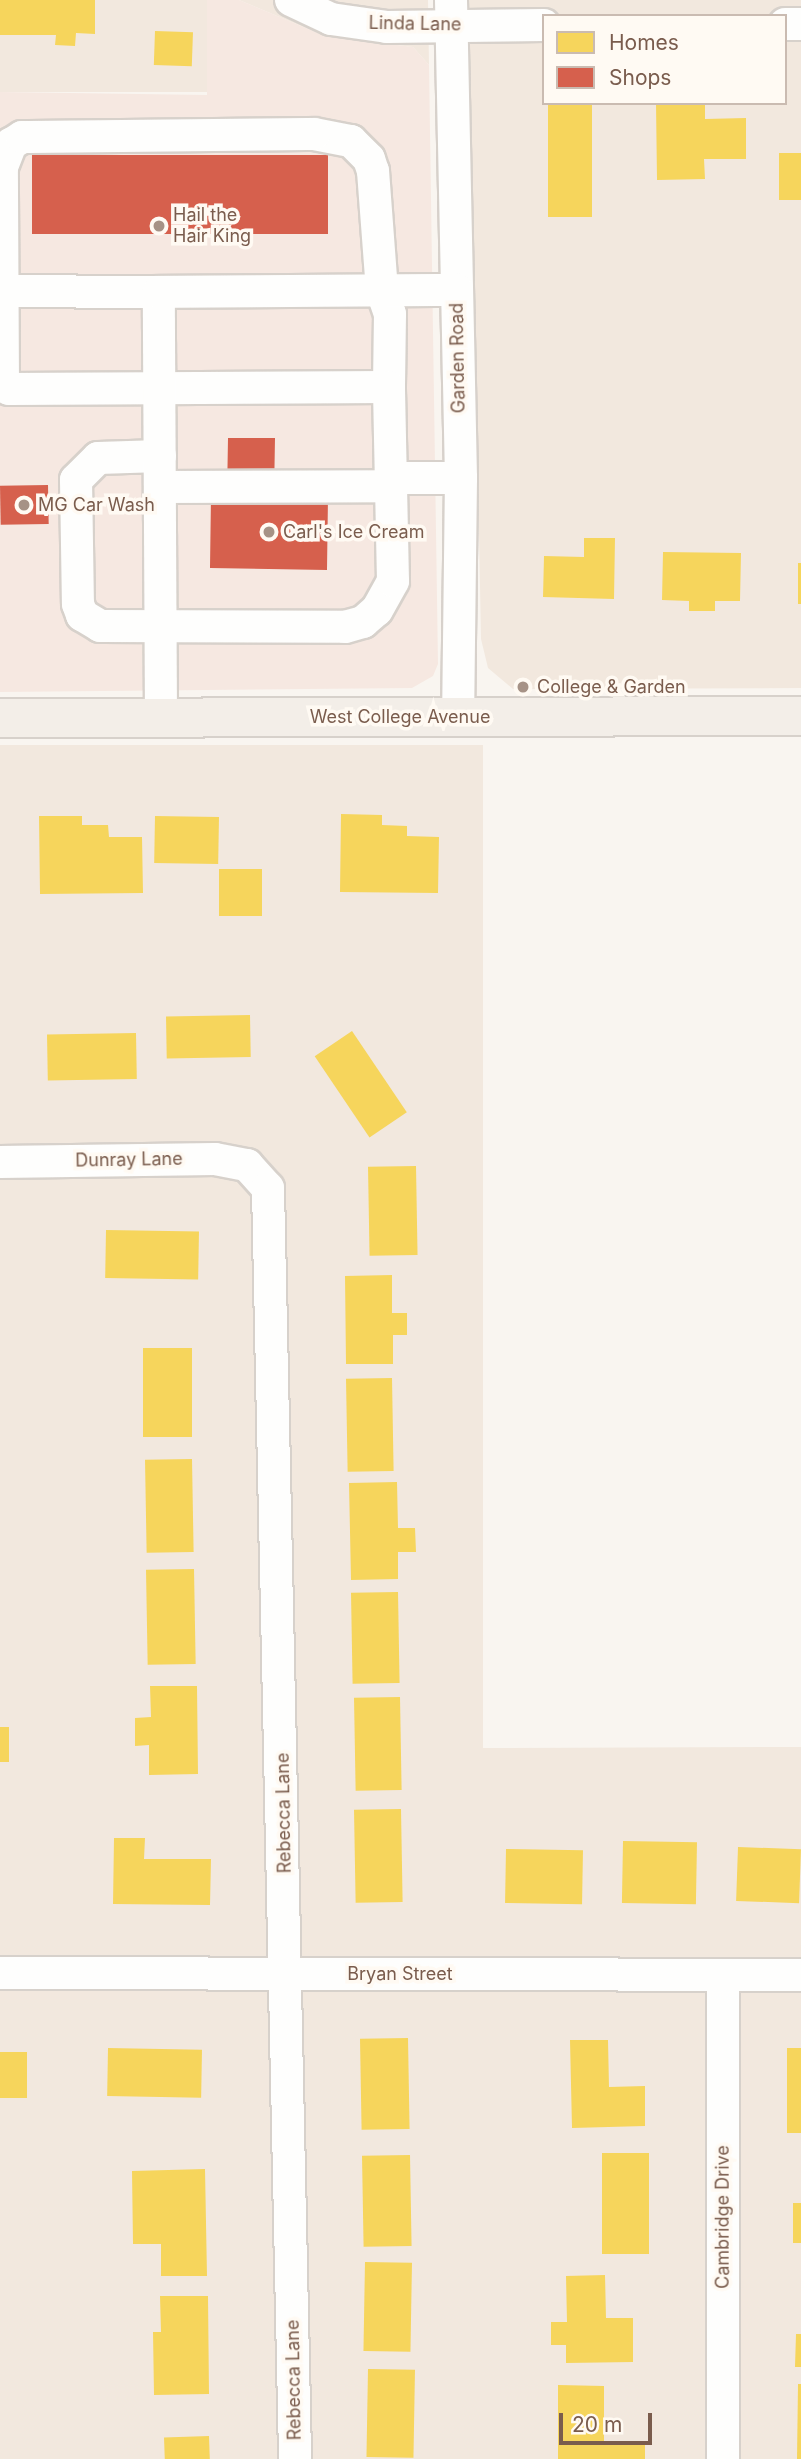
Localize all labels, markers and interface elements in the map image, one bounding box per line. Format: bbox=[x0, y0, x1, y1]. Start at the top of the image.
street label: Linda Lane bbox=[368, 12, 462, 36]
legend bbox=[542, 14, 787, 105]
text: Homes bbox=[609, 30, 679, 55]
text: Shops bbox=[609, 65, 671, 90]
place label: Hail the Hair King bbox=[173, 205, 251, 248]
marker: Hail the Hair King bbox=[151, 218, 167, 234]
street label: Garden Road bbox=[446, 302, 470, 414]
place label: MG Car Wash bbox=[38, 494, 155, 516]
marker: MG Car Wash bbox=[16, 497, 32, 513]
place label: Carl's Ice Cream bbox=[283, 521, 424, 543]
marker: Carl's Ice Cream bbox=[261, 524, 277, 540]
place label: College & Garden bbox=[537, 676, 686, 698]
marker: College & Garden bbox=[515, 679, 531, 695]
street label: West College Avenue bbox=[310, 706, 490, 728]
street label: Dunray Lane bbox=[75, 1148, 183, 1172]
street label: Rebecca Lane bbox=[272, 1752, 296, 1874]
street label: Bryan Street bbox=[347, 1963, 453, 1985]
street label: Cambridge Drive bbox=[712, 2145, 734, 2289]
street label: Rebecca Lane bbox=[282, 2319, 306, 2441]
scale bar bbox=[563, 2400, 656, 2444]
text: 20 m bbox=[572, 2412, 622, 2437]

